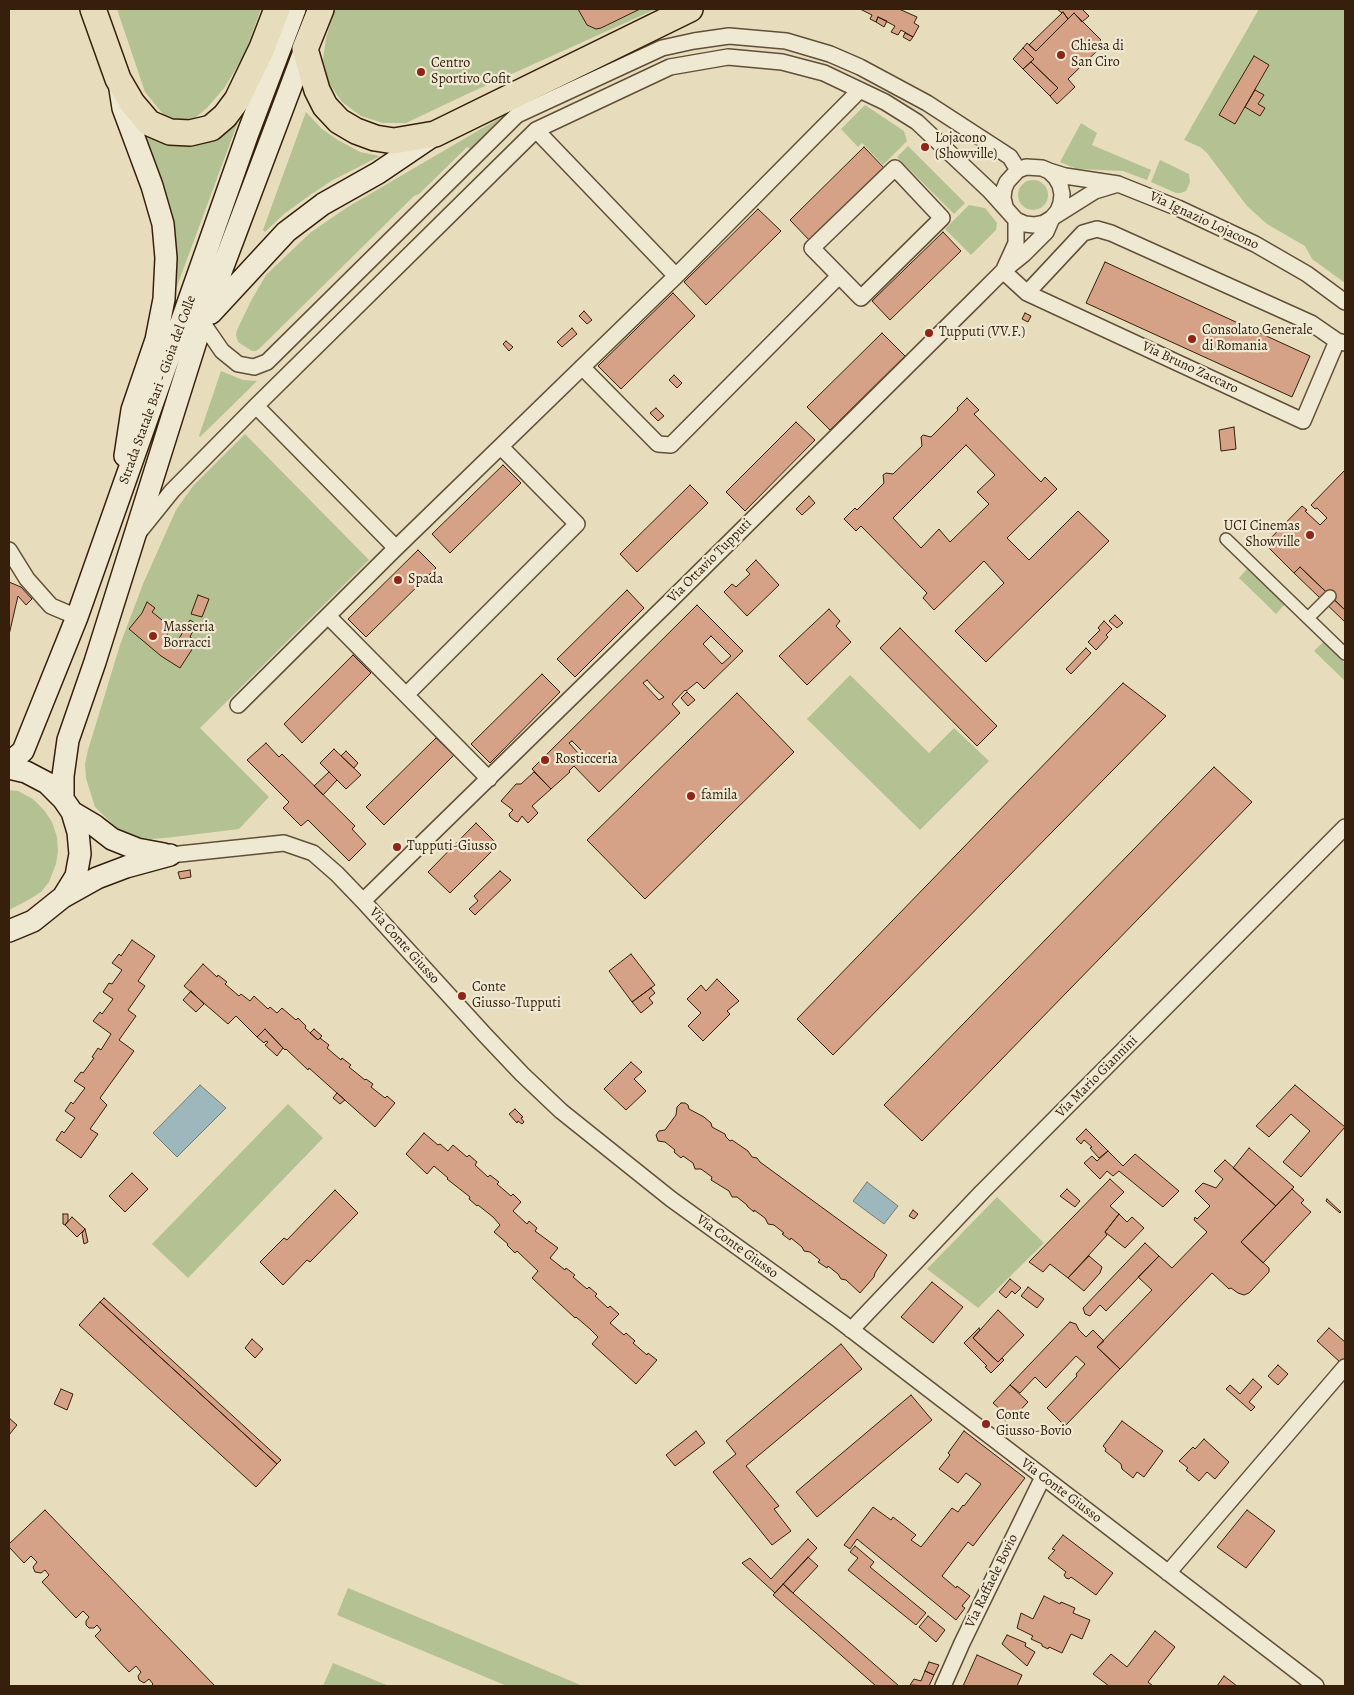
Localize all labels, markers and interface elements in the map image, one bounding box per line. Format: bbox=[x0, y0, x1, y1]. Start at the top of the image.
place label: Chiesa di San Ciro bbox=[1071, 39, 1124, 72]
marker: Chiesa di San Ciro bbox=[1055, 49, 1067, 61]
place label: Centro Sportivo Cofit bbox=[431, 56, 511, 88]
marker: Centro Sportivo Cofit bbox=[415, 66, 427, 78]
place label: Lojacono (Showville) bbox=[935, 131, 997, 164]
marker: Lojacono (Showville) bbox=[919, 141, 931, 153]
street label: Via Ignazio Lojacono bbox=[1147, 188, 1261, 254]
street label: Strada Statale Bari - Gioia del Colle bbox=[116, 293, 200, 487]
place label: Consolato Generale di Romania bbox=[1202, 323, 1313, 356]
place label: Tupputi (VV.F.) bbox=[939, 325, 1025, 341]
marker: Tupputi (VV.F.) bbox=[923, 327, 935, 339]
marker: Consolato Generale di Romania bbox=[1186, 333, 1198, 345]
street label: Via Bruno Zaccaro bbox=[1139, 338, 1241, 398]
street label: Via Ottavio Tupputi bbox=[664, 515, 756, 607]
place label: UCI Cinemas Showville bbox=[1224, 519, 1300, 552]
marker: UCI Cinemas Showville bbox=[1304, 529, 1316, 541]
place label: Spada bbox=[408, 572, 443, 588]
marker: Spada bbox=[392, 574, 404, 586]
place label: Masseria Borracci bbox=[163, 620, 215, 652]
marker: Masseria Borracci bbox=[147, 630, 159, 642]
place label: Rosticceria bbox=[555, 752, 618, 768]
marker: Rosticceria bbox=[539, 754, 551, 766]
place label: famila bbox=[701, 788, 738, 804]
marker: famila bbox=[685, 790, 697, 802]
place label: Tupputi-Giusso bbox=[407, 839, 497, 855]
marker: Tupputi-Giusso bbox=[391, 841, 403, 853]
street label: Via Conte Giusso bbox=[365, 904, 443, 988]
place label: Conte Giusso-Tupputi bbox=[472, 980, 561, 1012]
marker: Conte Giusso-Tupputi bbox=[456, 990, 468, 1002]
street label: Via Mario Giannini bbox=[1053, 1033, 1141, 1121]
street label: Via Conte Giusso bbox=[693, 1212, 781, 1282]
place label: Conte Giusso-Bovio bbox=[996, 1408, 1072, 1440]
marker: Conte Giusso-Bovio bbox=[980, 1418, 992, 1430]
street label: Via Conte Giusso bbox=[1017, 1455, 1105, 1527]
street label: Via Raffaele Bovio bbox=[962, 1531, 1022, 1631]

